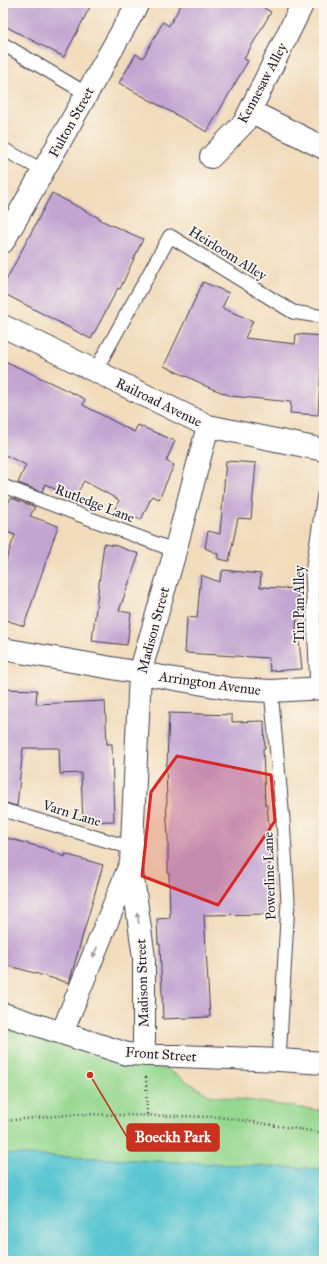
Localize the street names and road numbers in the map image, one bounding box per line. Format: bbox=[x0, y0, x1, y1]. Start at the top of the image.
street label: Kennesaw Alley bbox=[234, 40, 291, 127]
street label: Fulton Street bbox=[45, 84, 98, 160]
street label: Heirloom Alley bbox=[186, 223, 270, 284]
street label: Railroad Avenue bbox=[113, 374, 205, 431]
street label: Rutledge Lane bbox=[53, 481, 137, 526]
street label: Tin Pan Alley bbox=[291, 565, 308, 643]
street label: Madison Street bbox=[134, 585, 173, 675]
street label: Arrington Avenue bbox=[157, 668, 262, 699]
street label: Varn Lane bbox=[40, 796, 103, 830]
street label: Powerline Lane bbox=[259, 831, 280, 921]
street label: Madison Street bbox=[132, 938, 153, 1028]
street label: Front Street bbox=[125, 1044, 197, 1065]

